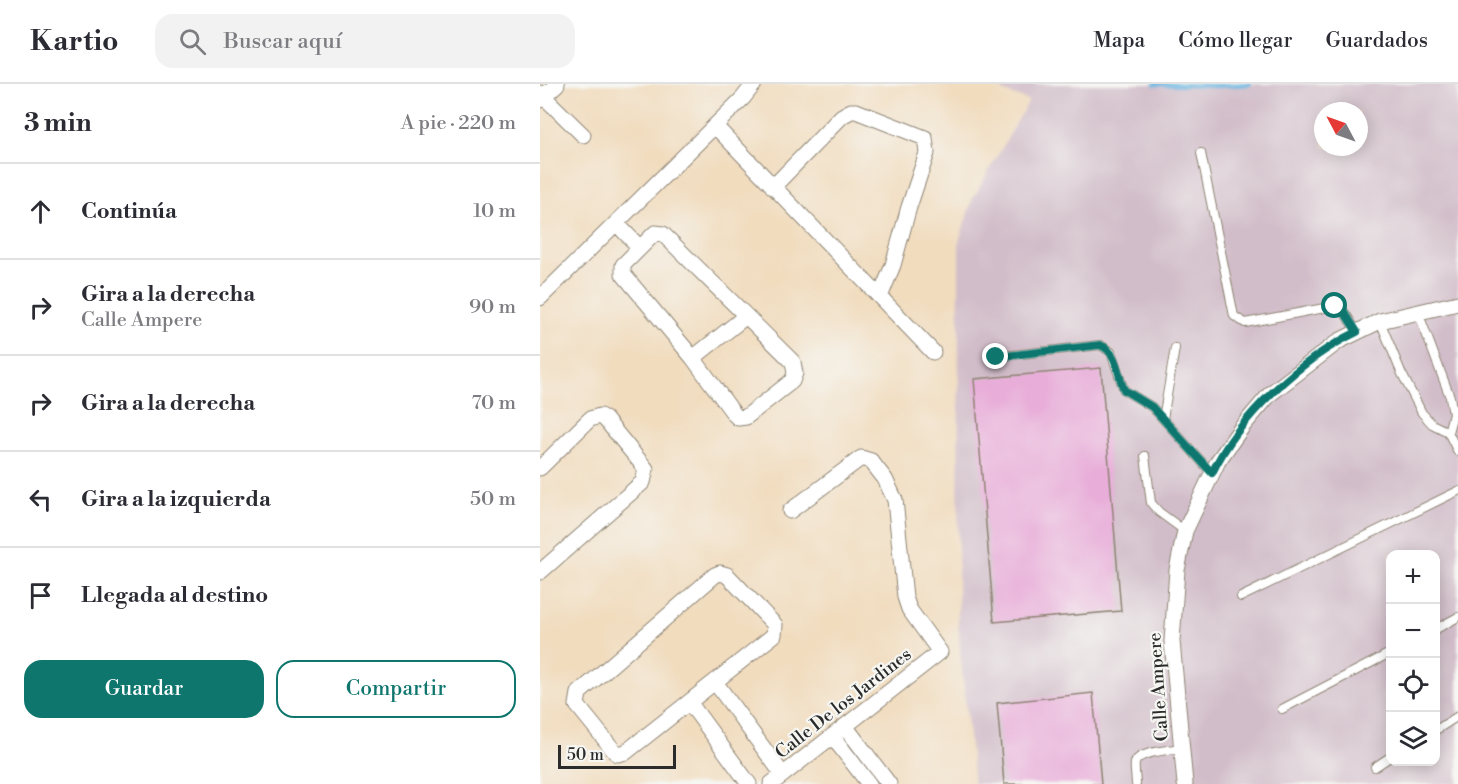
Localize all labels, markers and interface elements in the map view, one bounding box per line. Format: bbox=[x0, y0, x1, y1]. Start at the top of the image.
search box bbox=[155, 14, 575, 68]
text: Kartio bbox=[30, 24, 119, 59]
icon: search bbox=[176, 25, 209, 58]
text: Buscar aquí bbox=[224, 28, 342, 55]
text: Mapa bbox=[1093, 28, 1145, 54]
text: Cómo llegar bbox=[1178, 28, 1293, 54]
text: Guardados bbox=[1326, 28, 1428, 54]
north arrow bbox=[1314, 102, 1368, 156]
text: 3 min bbox=[24, 107, 92, 139]
text: A pie · 220 m bbox=[401, 111, 516, 136]
icon: ahead bbox=[24, 195, 57, 228]
text: Continúa bbox=[81, 198, 177, 225]
text: 10 m bbox=[473, 199, 516, 224]
text: Gira a la derecha bbox=[81, 281, 255, 308]
icon: right bbox=[24, 291, 57, 324]
route start bbox=[1321, 292, 1347, 318]
text: 90 m bbox=[469, 295, 516, 320]
text: Calle Ampere bbox=[81, 308, 202, 333]
route end bbox=[982, 343, 1008, 369]
icon: right bbox=[24, 387, 57, 420]
text: Gira a la derecha bbox=[81, 390, 255, 417]
text: 70 m bbox=[472, 391, 516, 416]
icon: left bbox=[24, 483, 57, 516]
text: Gira a la izquierda bbox=[81, 486, 271, 513]
text: 50 m bbox=[470, 487, 516, 512]
map controls bbox=[1386, 550, 1440, 766]
button: + bbox=[1386, 550, 1440, 604]
icon: arrive bbox=[24, 579, 57, 612]
text: Llegada al destino bbox=[81, 582, 268, 609]
button: − bbox=[1386, 604, 1440, 658]
street label: Calle Ampere bbox=[1143, 632, 1174, 742]
street label: Calle De los Jardines bbox=[770, 643, 916, 764]
button: locate bbox=[1386, 658, 1440, 712]
button: Guardar bbox=[24, 660, 264, 718]
button: Compartir bbox=[276, 660, 516, 718]
button: layers bbox=[1386, 712, 1440, 766]
scale bar bbox=[558, 742, 676, 770]
text: 50 m bbox=[567, 745, 604, 765]

